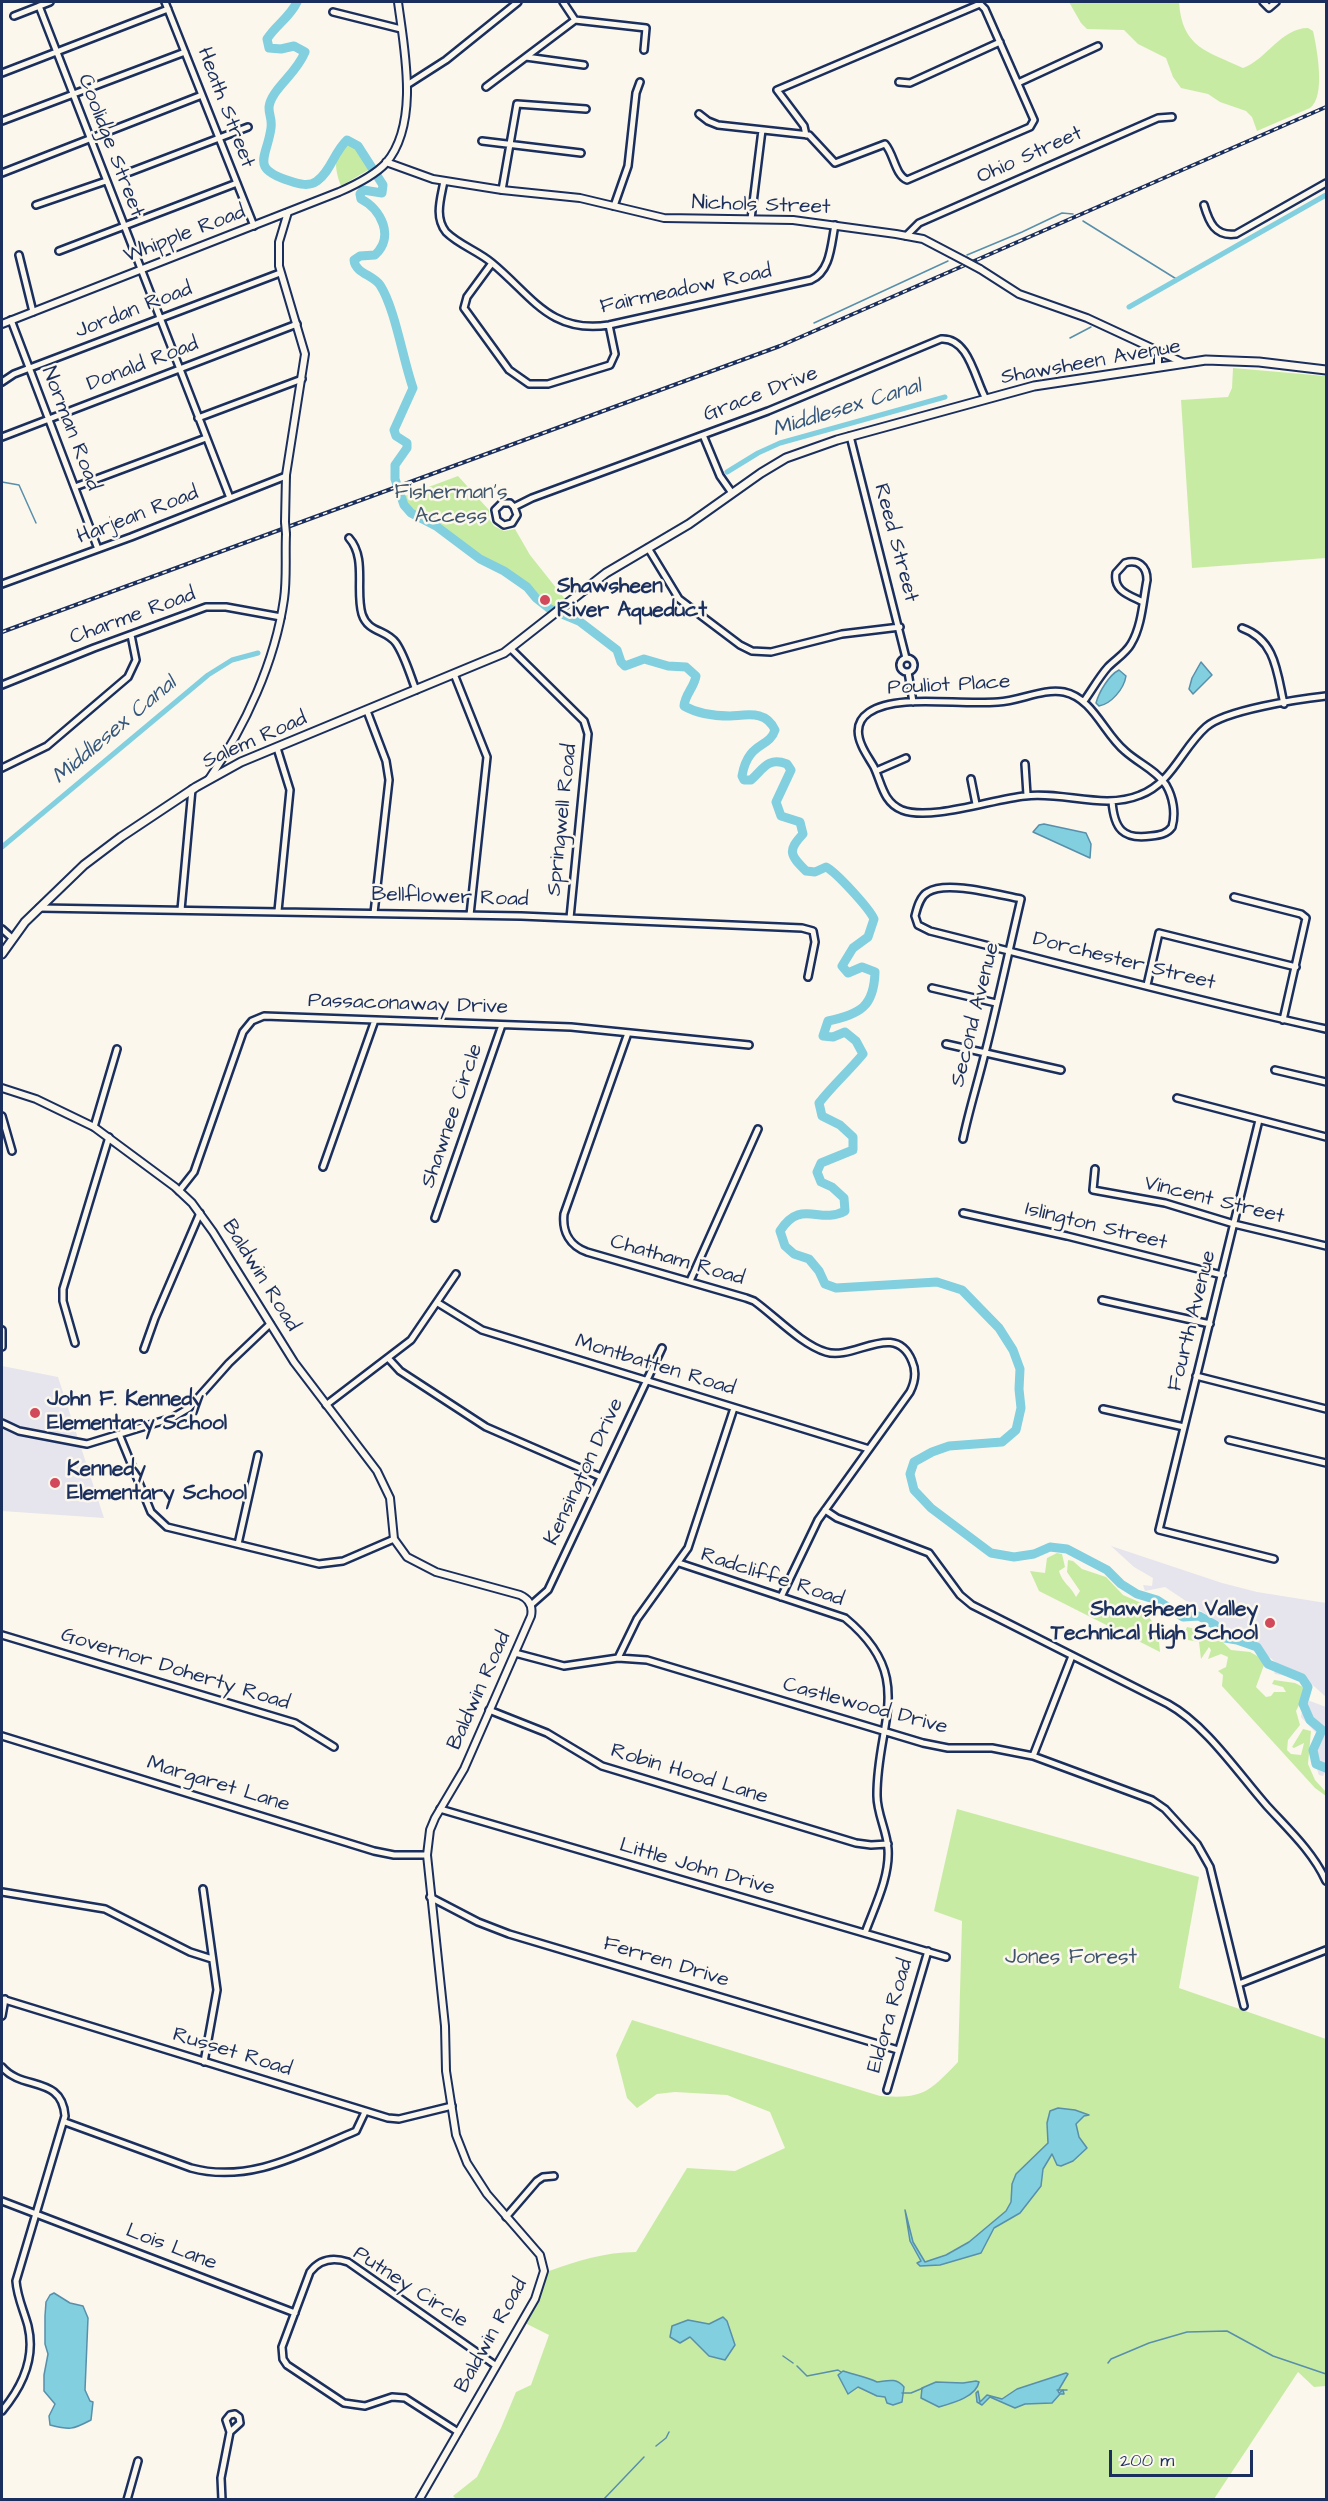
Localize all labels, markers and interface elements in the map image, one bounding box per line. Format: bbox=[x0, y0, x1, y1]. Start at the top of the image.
street label: Heath Street bbox=[191, 44, 259, 172]
street label: Coolidge Street bbox=[71, 71, 149, 221]
street label: Ohio Street bbox=[973, 122, 1087, 190]
street label: Nichols Street bbox=[691, 191, 831, 221]
street label: Whipple Road bbox=[121, 200, 249, 270]
street label: Fairmeadow Road bbox=[598, 260, 774, 320]
street label: Jordan Road bbox=[72, 277, 196, 345]
street label: Donald Road bbox=[84, 332, 202, 398]
street label: Shawsheen Avenue bbox=[999, 335, 1183, 391]
street label: Grace Drive bbox=[700, 362, 822, 428]
street label: Norman Road bbox=[35, 363, 105, 495]
water label: Middlesex Canal bbox=[770, 374, 924, 444]
street label: Harjean Road bbox=[74, 481, 202, 551]
park label: Fisherman's Access bbox=[394, 481, 508, 531]
street label: Reed Street bbox=[867, 481, 923, 605]
place label: Shawsheen River Aqueduct bbox=[557, 575, 707, 625]
street label: Charme Road bbox=[67, 583, 199, 651]
marker: Shawsheen River Aqueduct bbox=[538, 593, 552, 607]
street label: Pouliot Place bbox=[887, 670, 1011, 702]
water label: Middlesex Canal bbox=[48, 671, 182, 791]
street label: Salem Road bbox=[199, 707, 311, 775]
street label: Springwell Road bbox=[542, 743, 584, 897]
street label: Bellflower Road bbox=[371, 883, 529, 913]
street label: Dorchester Street bbox=[1030, 927, 1218, 997]
street label: Second Avenue bbox=[946, 940, 1006, 1090]
street label: Passaconaway Drive bbox=[307, 989, 509, 1021]
street label: Shawnee Circle bbox=[417, 1041, 489, 1191]
street label: Vincent Street bbox=[1141, 1171, 1287, 1231]
street label: Islington Street bbox=[1022, 1197, 1170, 1257]
street label: Baldwin Road bbox=[216, 1215, 304, 1337]
street label: Chatham Road bbox=[607, 1230, 747, 1292]
street label: Fourth Avenue bbox=[1163, 1248, 1223, 1394]
street label: Montbatten Road bbox=[572, 1330, 738, 1402]
place label: John F. Kennedy Elementary School bbox=[47, 1388, 227, 1438]
street label: Kensington Drive bbox=[540, 1394, 630, 1550]
marker: John F. Kennedy Elementary School bbox=[28, 1406, 42, 1420]
place label: Kennedy Elementary School bbox=[67, 1458, 247, 1508]
marker: Kennedy Elementary School bbox=[48, 1476, 62, 1490]
street label: Radcliffe Road bbox=[697, 1543, 847, 1613]
place label: Shawsheen Valley Technical High School bbox=[1051, 1598, 1258, 1648]
marker: Shawsheen Valley Technical High School bbox=[1263, 1616, 1277, 1630]
street label: Governor Doherty Road bbox=[58, 1623, 292, 1717]
street label: Baldwin Road bbox=[443, 1628, 517, 1754]
street label: Castlewood Drive bbox=[780, 1673, 950, 1741]
street label: Robin Hood Lane bbox=[607, 1739, 771, 1811]
street label: Margaret Lane bbox=[144, 1751, 292, 1819]
street label: Little John Drive bbox=[616, 1834, 778, 1902]
street label: Ferren Drive bbox=[600, 1932, 732, 1994]
park label: Jones Forest bbox=[1005, 1946, 1137, 1972]
street label: Eldora Road bbox=[863, 1956, 919, 2076]
street label: Russet Road bbox=[169, 2023, 295, 2083]
street label: Lois Lane bbox=[122, 2219, 220, 2277]
street label: Putney Circle bbox=[348, 2242, 472, 2334]
street label: Baldwin Road bbox=[450, 2274, 534, 2398]
scale bar bbox=[1112, 2438, 1256, 2476]
text: 200 m bbox=[1120, 2448, 1174, 2473]

